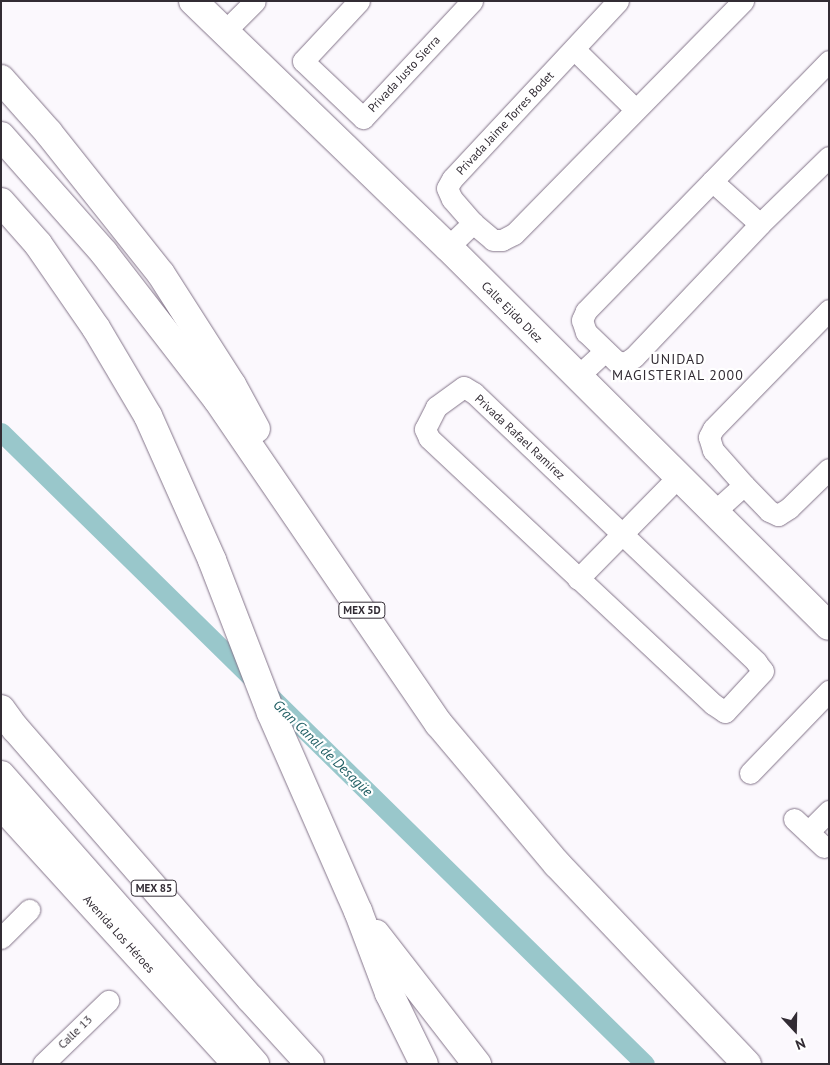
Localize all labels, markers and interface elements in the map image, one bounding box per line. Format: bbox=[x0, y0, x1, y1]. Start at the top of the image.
street label: Privada Justo Sierra bbox=[365, 33, 443, 115]
street label: Privada Jaime Torres Bodet bbox=[453, 68, 557, 178]
street label: Calle Ejido Diez bbox=[479, 279, 545, 345]
district label: UNIDAD MAGISTERIAL 2000 bbox=[610, 351, 746, 384]
street label: Privada Rafael Ramírez bbox=[472, 392, 568, 482]
road number: MEX 5D bbox=[337, 602, 387, 618]
water label: Gran Canal de Desagüe bbox=[270, 696, 376, 800]
road number: MEX 85 bbox=[130, 880, 178, 896]
street label: Avenida Los Héroes bbox=[80, 892, 158, 976]
north arrow bbox=[770, 1005, 820, 1055]
street label: Calle 13 bbox=[55, 1012, 95, 1052]
text: N bbox=[793, 1034, 808, 1054]

